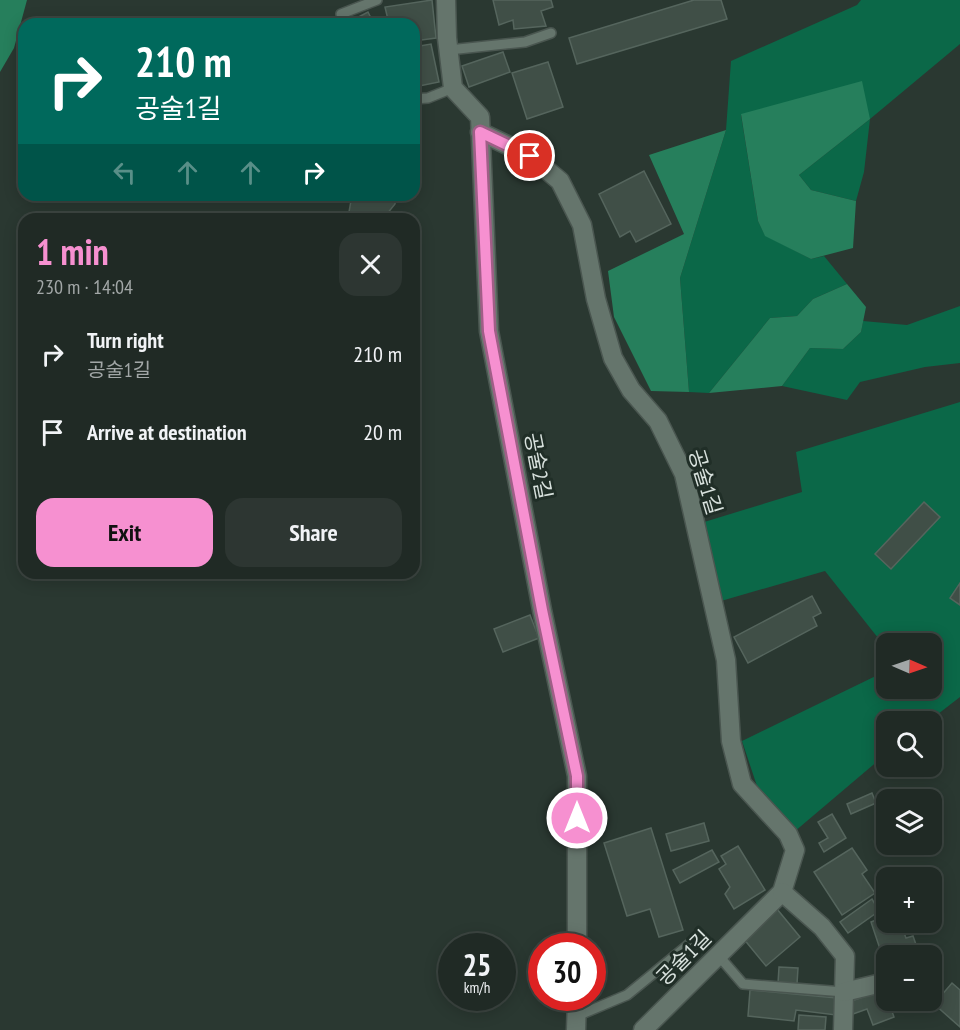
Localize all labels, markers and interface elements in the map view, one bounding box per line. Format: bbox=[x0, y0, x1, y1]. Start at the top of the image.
text: 210 m bbox=[135, 34, 232, 89]
icon: right bbox=[36, 42, 114, 120]
text: 공술1길 bbox=[135, 91, 222, 125]
pin bbox=[504, 130, 555, 181]
icon: arrive bbox=[513, 139, 546, 172]
icon: left bbox=[108, 156, 141, 189]
icon: ahead bbox=[171, 156, 204, 189]
icon: ahead bbox=[234, 156, 267, 189]
icon: right bbox=[297, 156, 330, 189]
text: 1 min bbox=[36, 228, 109, 275]
button: close bbox=[339, 233, 402, 296]
text: 230 m · 14:04 bbox=[36, 274, 133, 300]
text: Turn right bbox=[87, 326, 164, 354]
icon: right bbox=[36, 338, 69, 371]
text: 210 m bbox=[353, 340, 402, 368]
text: 공술1길 bbox=[87, 357, 151, 383]
icon: arrive bbox=[36, 416, 69, 449]
text: Arrive at destination bbox=[87, 418, 247, 446]
text: 20 m bbox=[363, 418, 402, 446]
street label: 공술2길 bbox=[519, 430, 558, 502]
street label: 공술1길 bbox=[683, 446, 728, 518]
button: Exit bbox=[36, 498, 213, 567]
button: Share bbox=[225, 498, 402, 567]
north arrow bbox=[876, 633, 942, 699]
map controls bbox=[876, 633, 942, 1011]
button: search bbox=[876, 711, 942, 777]
position arrow bbox=[545, 786, 609, 850]
button: layers bbox=[876, 789, 942, 855]
button: + bbox=[876, 867, 942, 933]
street label: 공술1길 bbox=[650, 924, 717, 991]
speed limit sign: 30 bbox=[528, 933, 606, 1011]
text: 25 bbox=[463, 945, 491, 984]
button: − bbox=[876, 945, 942, 1011]
text: km/h bbox=[464, 978, 490, 997]

